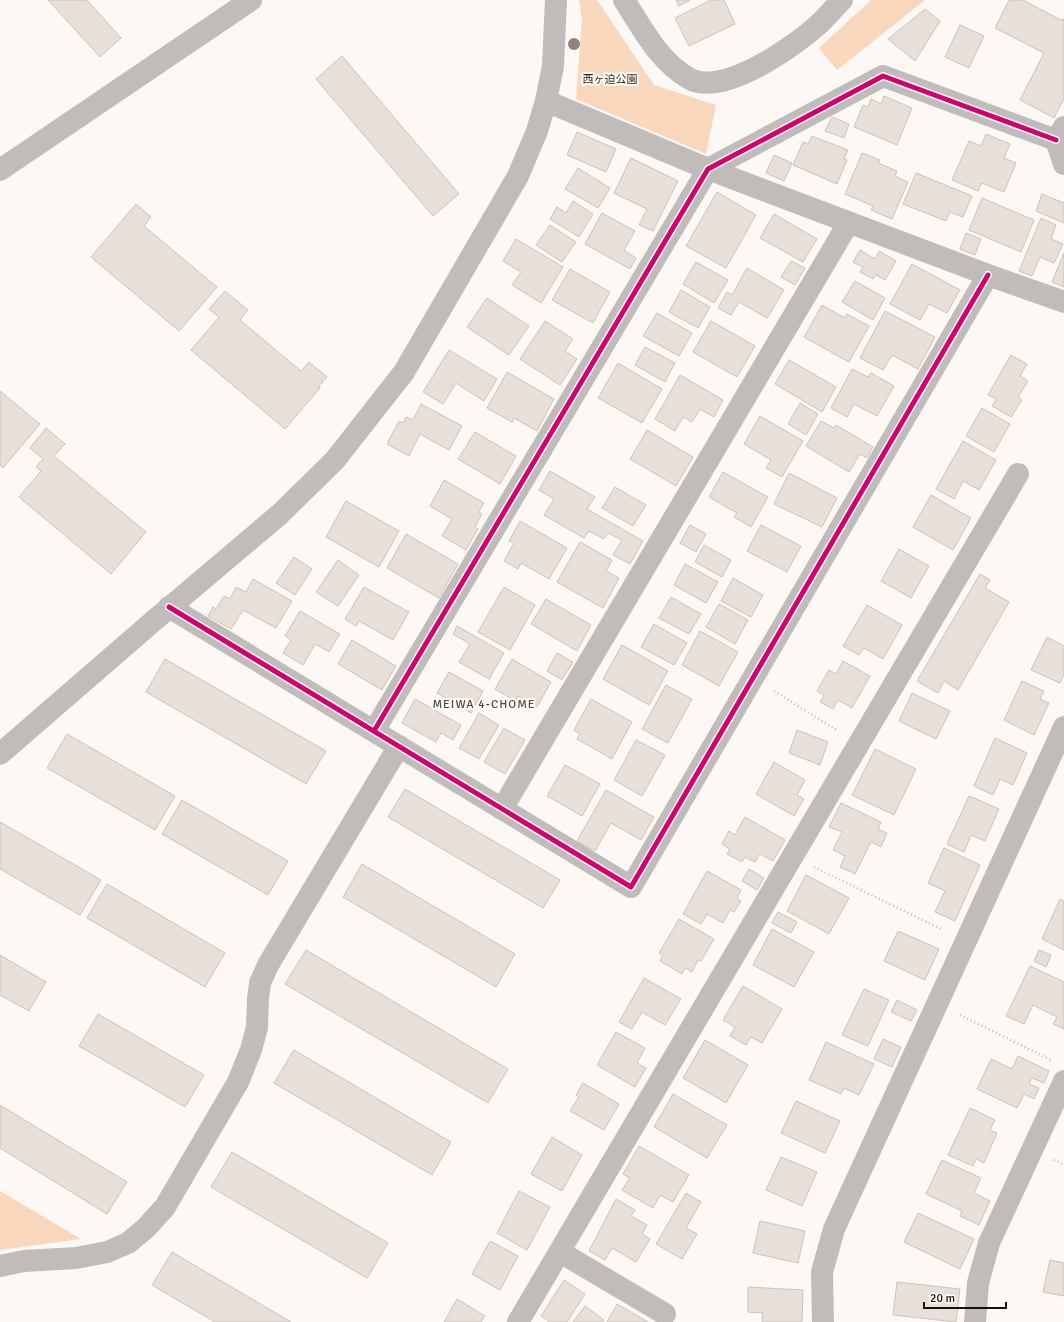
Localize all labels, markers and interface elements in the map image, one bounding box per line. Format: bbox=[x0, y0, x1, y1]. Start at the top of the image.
park label: 西ヶ迫公園 bbox=[583, 73, 638, 86]
district label: MEIWA 4-CHOME bbox=[432, 697, 536, 712]
scale bar bbox=[924, 1284, 1006, 1310]
text: 20 m bbox=[930, 1291, 955, 1306]

